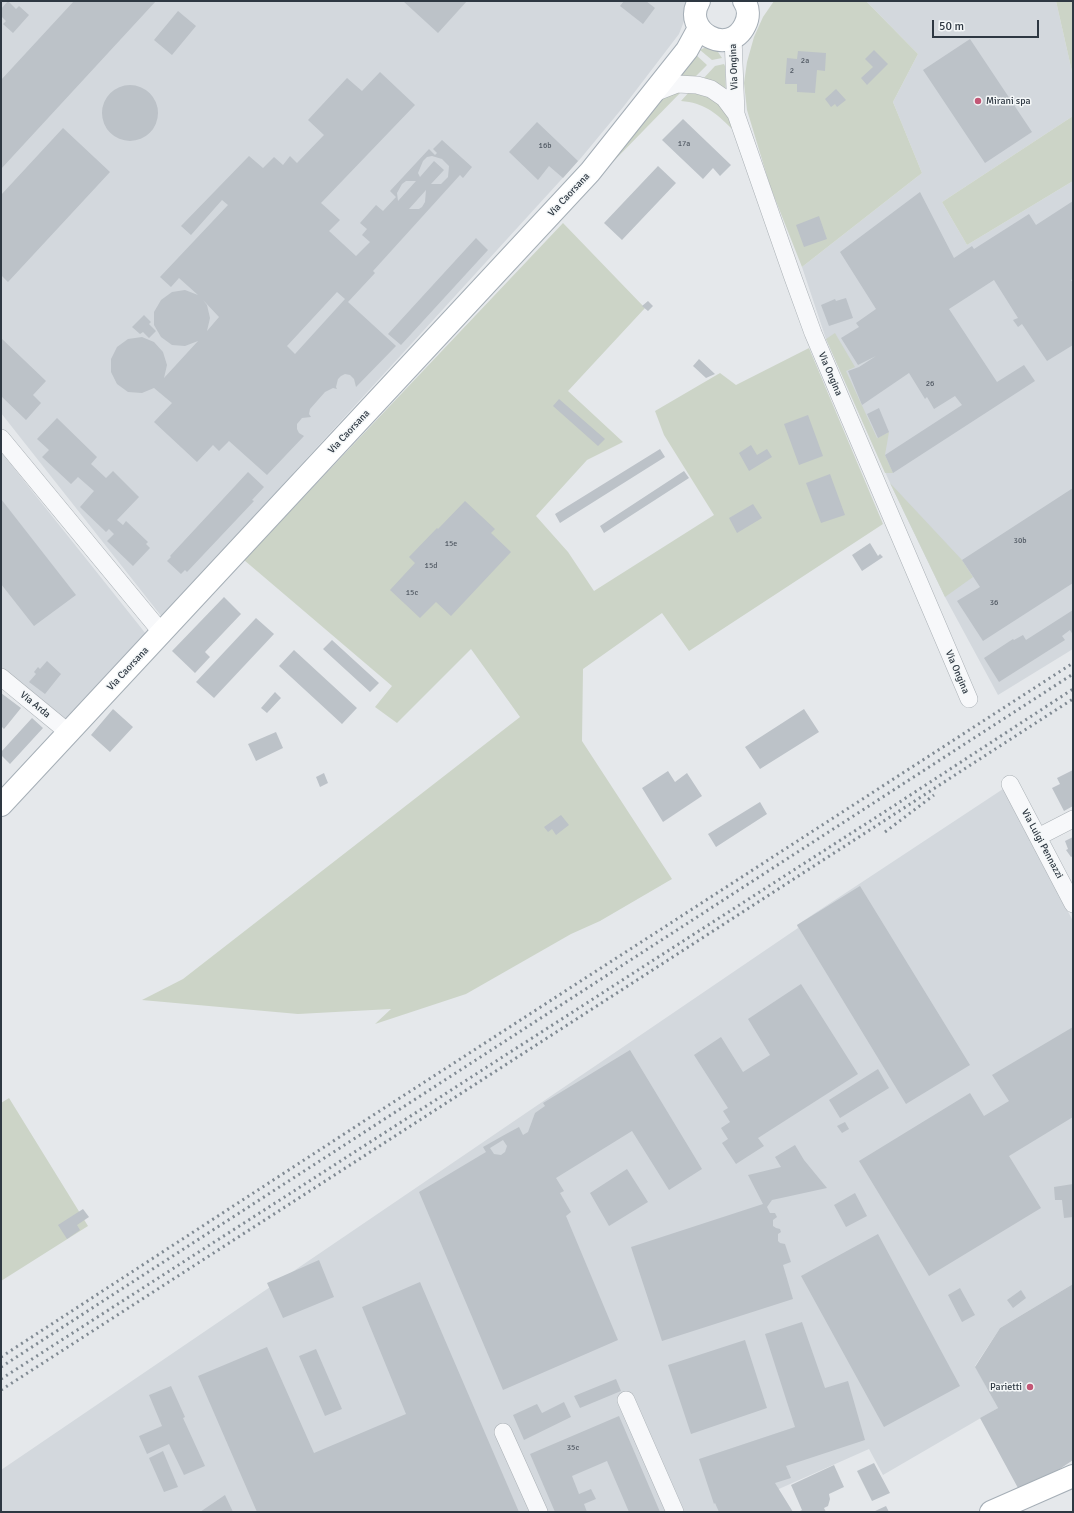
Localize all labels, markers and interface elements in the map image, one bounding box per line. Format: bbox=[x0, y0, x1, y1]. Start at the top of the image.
scale bar bbox=[934, 12, 1041, 38]
text: 50 m bbox=[939, 19, 964, 34]
street label: Via Ongina bbox=[727, 44, 741, 90]
house number: 2a bbox=[801, 56, 809, 66]
house number: 2 bbox=[790, 66, 794, 76]
place label: Mirani spa bbox=[986, 95, 1031, 107]
marker: Mirani spa bbox=[973, 96, 983, 106]
house number: 17a bbox=[678, 139, 690, 149]
house number: 16b bbox=[539, 141, 551, 151]
street label: Via Caorsana bbox=[546, 171, 592, 219]
street label: Via Ongina bbox=[815, 350, 845, 398]
house number: 26 bbox=[926, 379, 934, 389]
street label: Via Caorsana bbox=[326, 408, 372, 456]
house number: 30b bbox=[1014, 536, 1026, 546]
house number: 15e bbox=[445, 539, 457, 549]
house number: 15d bbox=[425, 561, 437, 571]
house number: 15c bbox=[406, 588, 418, 598]
house number: 36 bbox=[990, 598, 998, 608]
street label: Via Caorsana bbox=[105, 645, 151, 693]
street label: Via Ongina bbox=[942, 648, 972, 696]
street label: Via Arda bbox=[17, 689, 53, 721]
street label: Via Luigi Pennazzi bbox=[1019, 807, 1065, 881]
place label: Parietti bbox=[990, 1381, 1022, 1393]
marker: Parietti bbox=[1025, 1382, 1035, 1392]
house number: 35c bbox=[567, 1443, 579, 1453]

